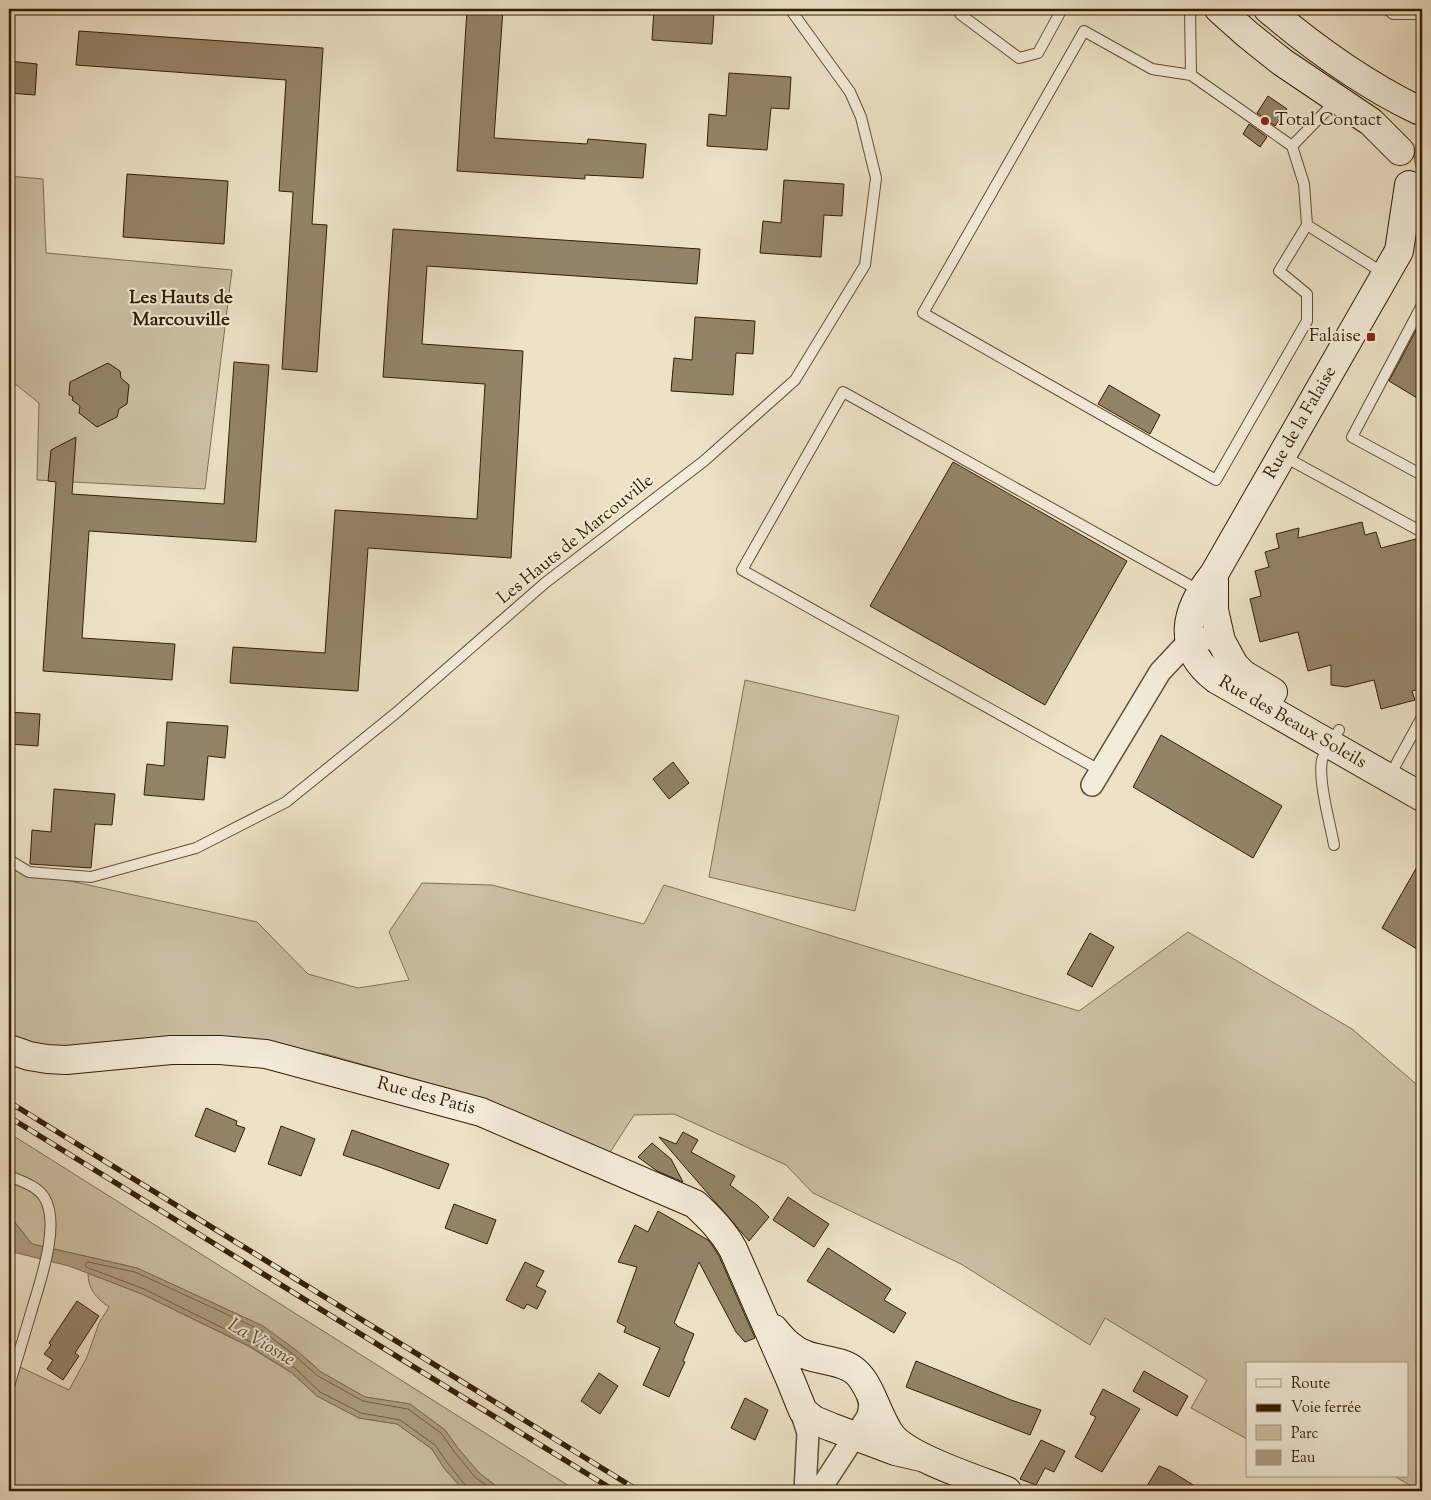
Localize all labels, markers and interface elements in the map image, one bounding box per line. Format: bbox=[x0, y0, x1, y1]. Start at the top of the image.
place label: Total Contact bbox=[1275, 108, 1382, 134]
marker: Total Contact bbox=[1259, 115, 1271, 127]
district label: Les Hauts de Marcouville bbox=[129, 285, 233, 334]
place label: Falaise bbox=[1309, 324, 1361, 350]
marker: Falaise bbox=[1365, 331, 1377, 343]
street label: Rue de la Falaise bbox=[1258, 362, 1344, 484]
street label: Les Hauts de Marcouville bbox=[492, 469, 660, 611]
street label: Rue des Beaux Soleils bbox=[1213, 670, 1371, 776]
street label: Rue des Patis bbox=[374, 1071, 478, 1123]
water label: La Viosne bbox=[222, 1312, 300, 1374]
legend bbox=[1246, 1362, 1408, 1478]
text: Route bbox=[1291, 1374, 1330, 1395]
text: Voie ferrée bbox=[1291, 1398, 1361, 1419]
text: Parc bbox=[1291, 1424, 1319, 1445]
text: Eau bbox=[1291, 1448, 1316, 1469]

